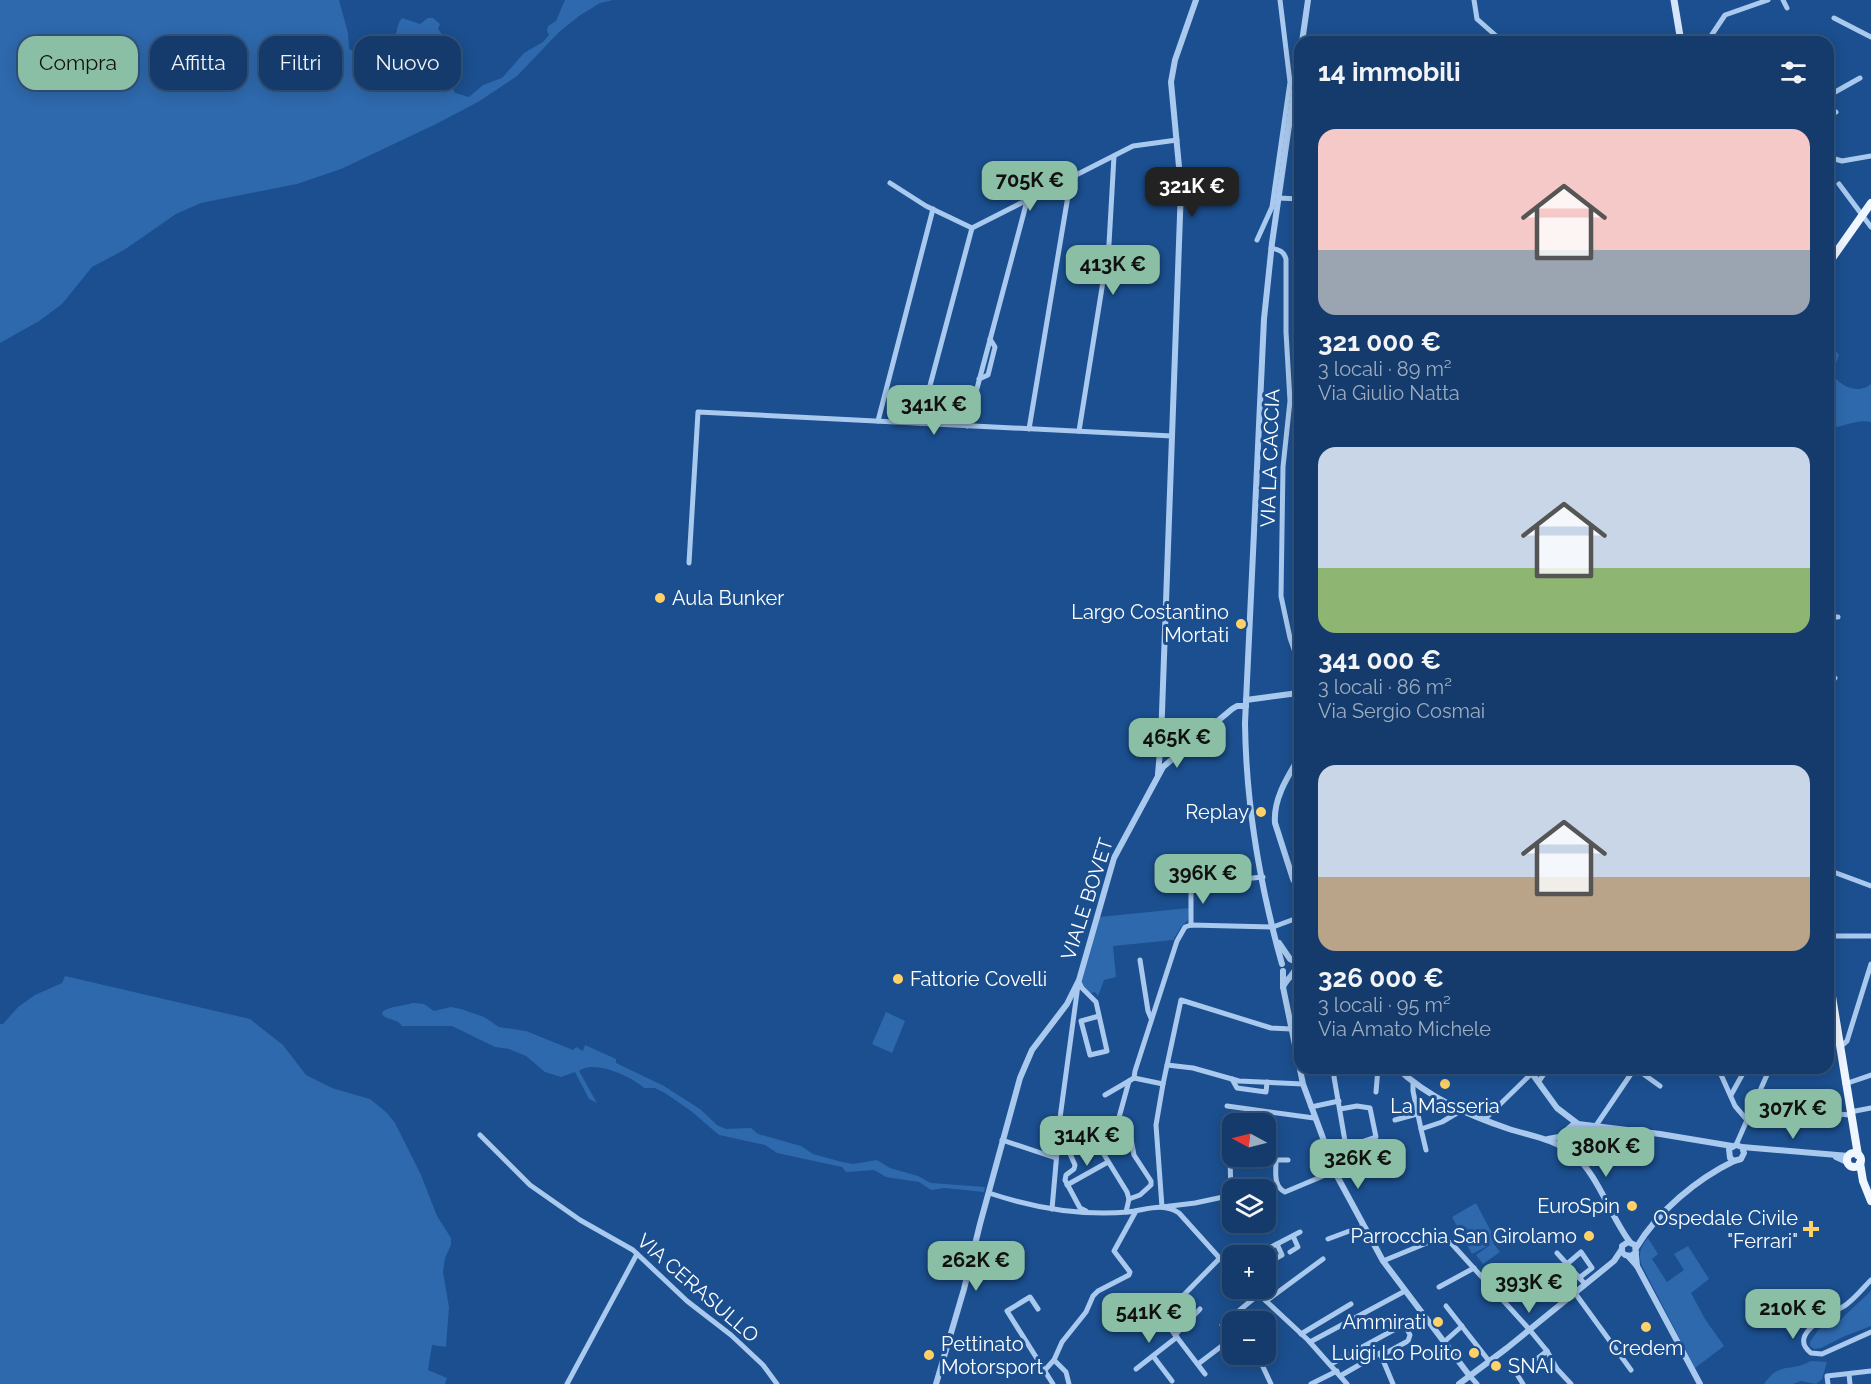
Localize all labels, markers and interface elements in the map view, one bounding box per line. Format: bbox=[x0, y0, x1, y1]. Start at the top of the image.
chip: Compra bbox=[18, 36, 138, 90]
chip: Affitta bbox=[150, 36, 247, 90]
chip: Filtri bbox=[259, 36, 342, 90]
chip: Nuovo bbox=[354, 36, 461, 90]
icon: filters bbox=[1777, 56, 1810, 89]
text: 14 immobili bbox=[1318, 57, 1461, 87]
pin: 705K € bbox=[981, 161, 1079, 212]
pin: 321K € bbox=[1143, 167, 1241, 218]
text: 705K € bbox=[996, 168, 1064, 192]
icon: home bbox=[1510, 168, 1618, 276]
text: 321K € bbox=[1159, 174, 1225, 198]
pin: 413K € bbox=[1064, 245, 1162, 296]
text: 413K € bbox=[1080, 252, 1146, 276]
text: 321 000 € bbox=[1318, 327, 1441, 357]
text: 3 locali · 89 m² bbox=[1318, 357, 1452, 381]
text: Via Giulio Natta bbox=[1318, 381, 1460, 405]
pin: 341K € bbox=[885, 385, 983, 436]
street label: VIA LA CACCIA bbox=[1256, 388, 1284, 528]
text: 341K € bbox=[901, 392, 967, 416]
icon: home bbox=[1510, 486, 1618, 594]
place label: Aula Bunker bbox=[672, 586, 784, 610]
marker: Aula Bunker bbox=[653, 591, 667, 605]
place label: Largo Costantino Mortati bbox=[1071, 600, 1229, 647]
marker: Largo Costantino Mortati bbox=[1234, 617, 1248, 631]
text: 341 000 € bbox=[1318, 645, 1441, 675]
text: 3 locali · 86 m² bbox=[1318, 675, 1452, 699]
text: Via Sergio Cosmai bbox=[1318, 699, 1485, 723]
pin: 465K € bbox=[1128, 718, 1226, 769]
text: 465K € bbox=[1143, 725, 1211, 749]
place label: Replay bbox=[1185, 800, 1249, 824]
icon: home bbox=[1510, 804, 1618, 912]
marker: Replay bbox=[1254, 805, 1268, 819]
street label: VIALE BOVET bbox=[1056, 835, 1118, 963]
pin: 396K € bbox=[1154, 854, 1252, 905]
text: 396K € bbox=[1169, 861, 1237, 885]
text: 326 000 € bbox=[1318, 963, 1444, 993]
place label: Fattorie Covelli bbox=[910, 967, 1047, 991]
marker: Fattorie Covelli bbox=[891, 972, 905, 986]
text: 3 locali · 95 m² bbox=[1318, 993, 1451, 1017]
text: Via Amato Michele bbox=[1318, 1017, 1491, 1041]
marker: La Masseria bbox=[1438, 1077, 1452, 1091]
pin: 307K € bbox=[1744, 1089, 1842, 1140]
place label: La Masseria bbox=[1390, 1094, 1500, 1118]
text: 307K € bbox=[1759, 1096, 1827, 1120]
north arrow bbox=[1222, 1113, 1276, 1167]
map controls bbox=[1222, 1113, 1276, 1365]
pin: 314K € bbox=[1038, 1116, 1136, 1167]
text: 314K € bbox=[1054, 1123, 1120, 1147]
pin: 380K € bbox=[1557, 1127, 1655, 1178]
text: 380K € bbox=[1571, 1134, 1641, 1158]
pin: 326K € bbox=[1309, 1139, 1407, 1190]
text: 326K € bbox=[1324, 1146, 1392, 1170]
button: layers bbox=[1222, 1179, 1276, 1233]
place label: EuroSpin bbox=[1537, 1194, 1620, 1218]
marker: EuroSpin bbox=[1625, 1199, 1639, 1213]
place label: Ospedale Civile "Ferrari" bbox=[1653, 1206, 1798, 1253]
marker: Ospedale Civile "Ferrari" bbox=[1802, 1220, 1820, 1238]
place label: Parrocchia San Girolamo bbox=[1351, 1224, 1577, 1248]
street label: VIA CERASULLO bbox=[632, 1229, 764, 1347]
marker: Parrocchia San Girolamo bbox=[1582, 1229, 1596, 1243]
pin: 262K € bbox=[927, 1241, 1025, 1292]
button: + bbox=[1222, 1245, 1276, 1299]
text: 262K € bbox=[942, 1248, 1010, 1272]
pin: 393K € bbox=[1480, 1263, 1578, 1314]
text: 393K € bbox=[1495, 1270, 1563, 1294]
pin: 210K € bbox=[1744, 1289, 1842, 1340]
pin: 541K € bbox=[1100, 1293, 1198, 1344]
text: 210K € bbox=[1759, 1296, 1827, 1320]
text: 541K € bbox=[1116, 1300, 1182, 1324]
place label: Ammirati bbox=[1343, 1310, 1426, 1334]
button: − bbox=[1222, 1311, 1276, 1365]
marker: Ammirati bbox=[1431, 1315, 1445, 1329]
marker: Credem bbox=[1639, 1320, 1653, 1334]
place label: Pettinato Motorsport bbox=[941, 1332, 1043, 1379]
place label: Credem bbox=[1609, 1336, 1683, 1360]
place label: Luigi Lo Polito bbox=[1332, 1341, 1462, 1365]
marker: Luigi Lo Polito bbox=[1467, 1346, 1481, 1360]
marker: Pettinato Motorsport bbox=[922, 1348, 936, 1362]
place label: SNAI bbox=[1508, 1354, 1554, 1378]
marker: SNAI bbox=[1489, 1359, 1503, 1373]

